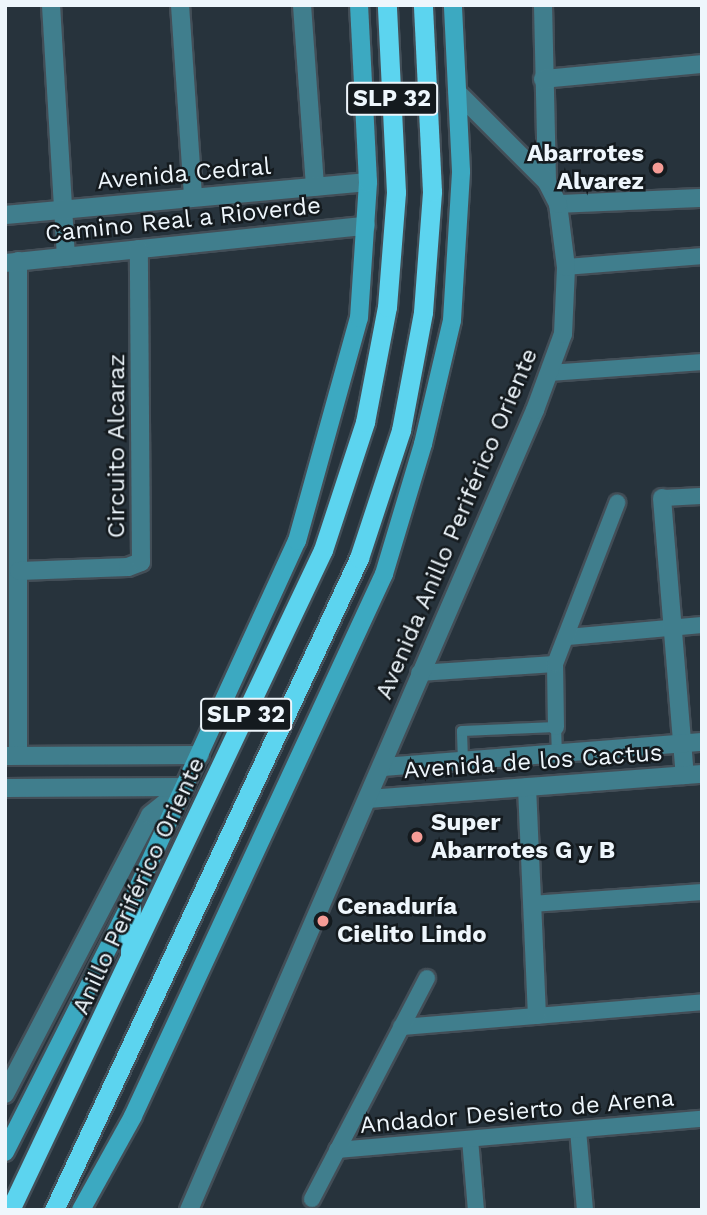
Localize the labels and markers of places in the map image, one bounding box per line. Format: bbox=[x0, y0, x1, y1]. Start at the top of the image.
place label: Abarrotes Alvarez bbox=[527, 140, 644, 196]
marker: Abarrotes Alvarez bbox=[650, 160, 666, 176]
place label: Super Abarrotes G y B bbox=[431, 809, 616, 865]
marker: Super Abarrotes G y B bbox=[409, 829, 425, 845]
place label: Cenaduría Cielito Lindo bbox=[337, 893, 487, 949]
marker: Cenaduría Cielito Lindo bbox=[315, 913, 331, 929]

